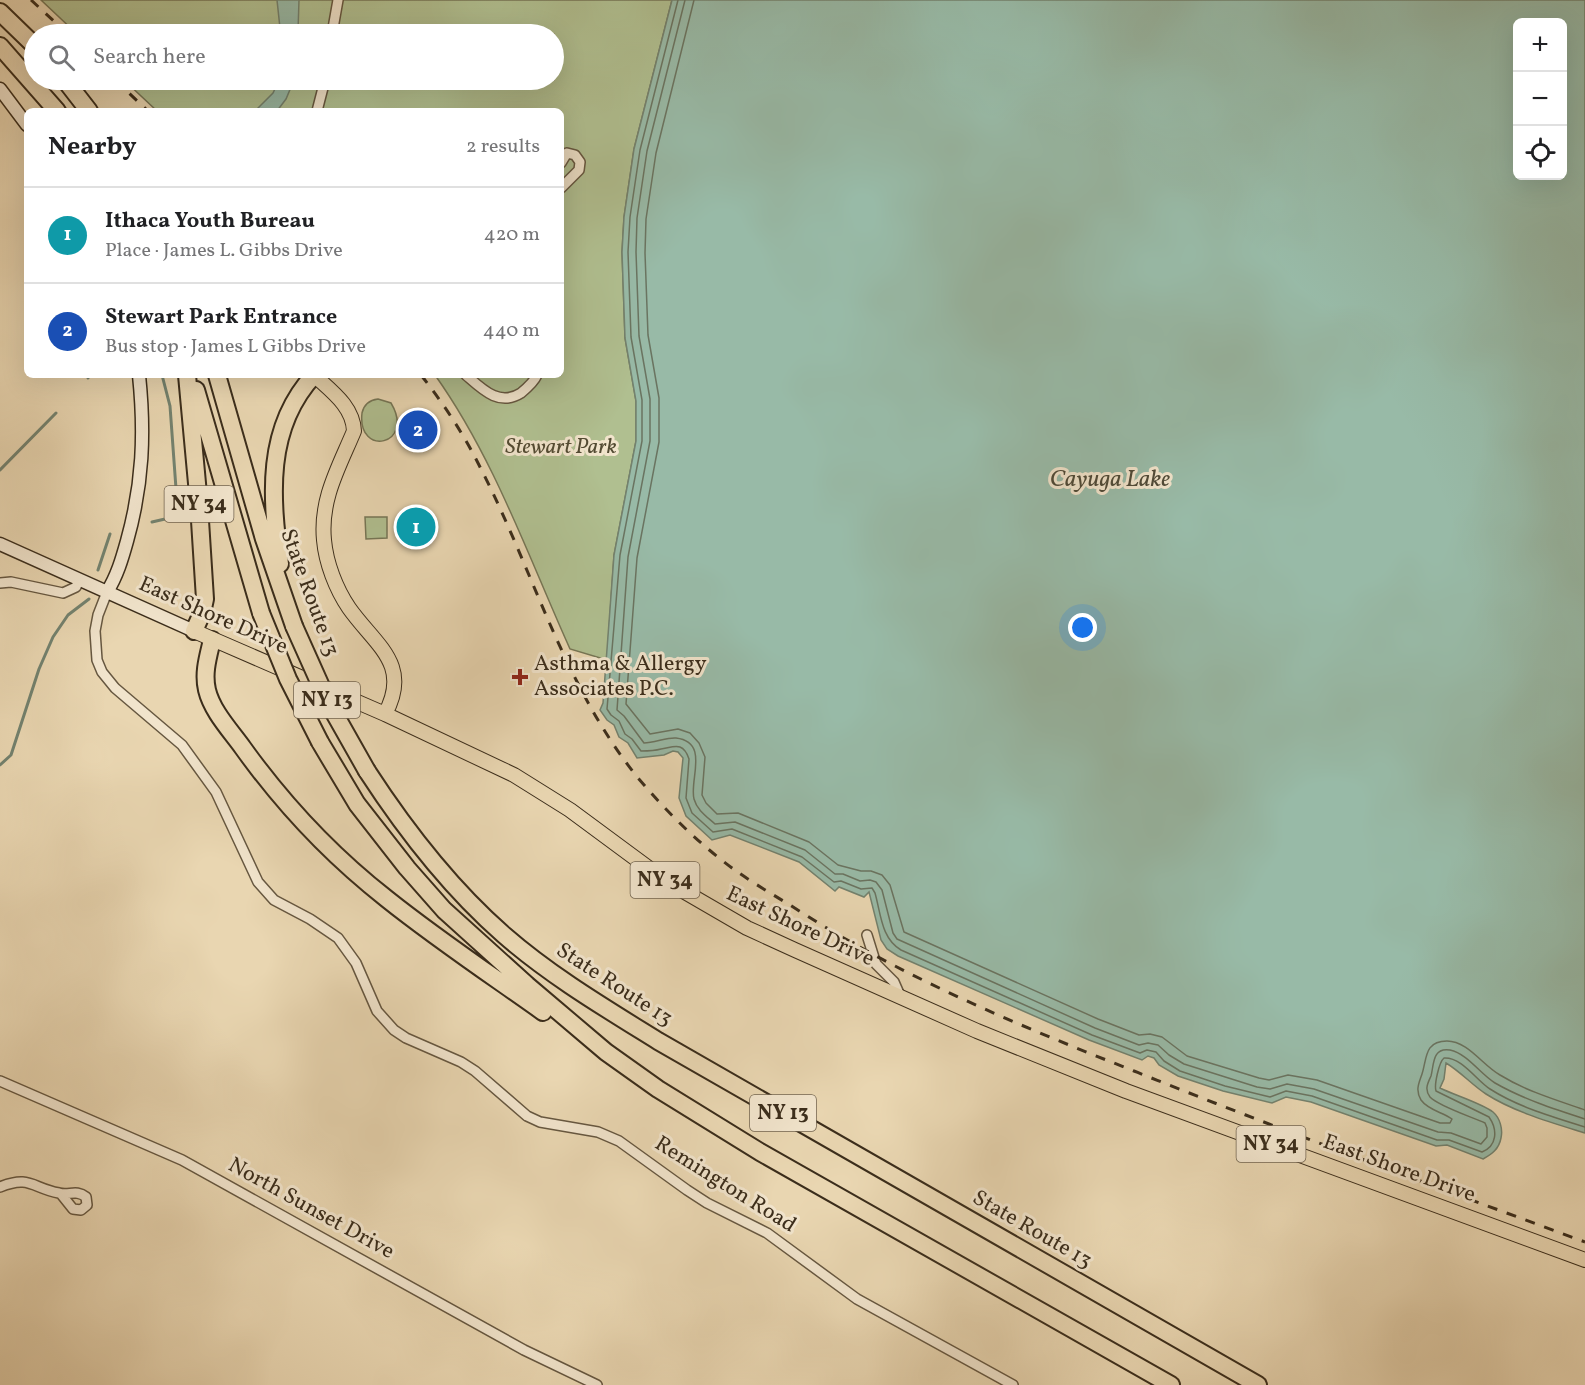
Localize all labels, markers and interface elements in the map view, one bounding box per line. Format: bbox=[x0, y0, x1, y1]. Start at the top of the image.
map controls bbox=[1513, 18, 1567, 180]
button: + bbox=[1513, 18, 1567, 72]
search box bbox=[24, 24, 564, 90]
icon: search bbox=[45, 41, 78, 74]
text: Search here bbox=[93, 42, 206, 73]
button: − bbox=[1513, 72, 1567, 126]
button: locate bbox=[1513, 126, 1567, 180]
text: Nearby bbox=[48, 129, 137, 165]
text: 2 results bbox=[466, 133, 540, 161]
text: Ithaca Youth Bureau bbox=[105, 206, 315, 237]
text: 1 bbox=[63, 221, 72, 249]
text: 420 m bbox=[484, 221, 540, 249]
text: Place · James L. Gibbs Drive bbox=[105, 237, 343, 265]
text: Stewart Park Entrance bbox=[105, 302, 337, 333]
text: 2 bbox=[62, 317, 73, 345]
text: 440 m bbox=[483, 317, 540, 345]
text: Bus stop · James L Gibbs Drive bbox=[105, 333, 366, 361]
pin: 2 bbox=[398, 408, 438, 452]
park label: Stewart Park bbox=[505, 432, 617, 463]
water label: Cayuga Lake bbox=[1050, 463, 1170, 497]
road number: NY 34 bbox=[164, 486, 234, 522]
pin: 1 bbox=[396, 504, 436, 550]
street label: State Route 13 bbox=[272, 525, 346, 661]
street label: East Shore Drive bbox=[133, 569, 293, 663]
your location bbox=[1068, 613, 1097, 642]
place label: Asthma & Allergy Associates P.C. bbox=[534, 649, 707, 705]
marker: Asthma & Allergy Associates P.C. bbox=[511, 668, 529, 686]
road number: NY 13 bbox=[294, 682, 360, 718]
road number: NY 34 bbox=[630, 862, 700, 898]
street label: East Shore Drive bbox=[721, 879, 879, 975]
street label: State Route 13 bbox=[549, 936, 679, 1034]
road number: NY 13 bbox=[750, 1095, 816, 1131]
road number: NY 34 bbox=[1236, 1126, 1306, 1162]
street label: East Shore Drive bbox=[1318, 1127, 1480, 1211]
street label: Remington Road bbox=[648, 1129, 802, 1241]
street label: North Sunset Drive bbox=[222, 1150, 400, 1268]
street label: State Route 13 bbox=[966, 1183, 1098, 1277]

